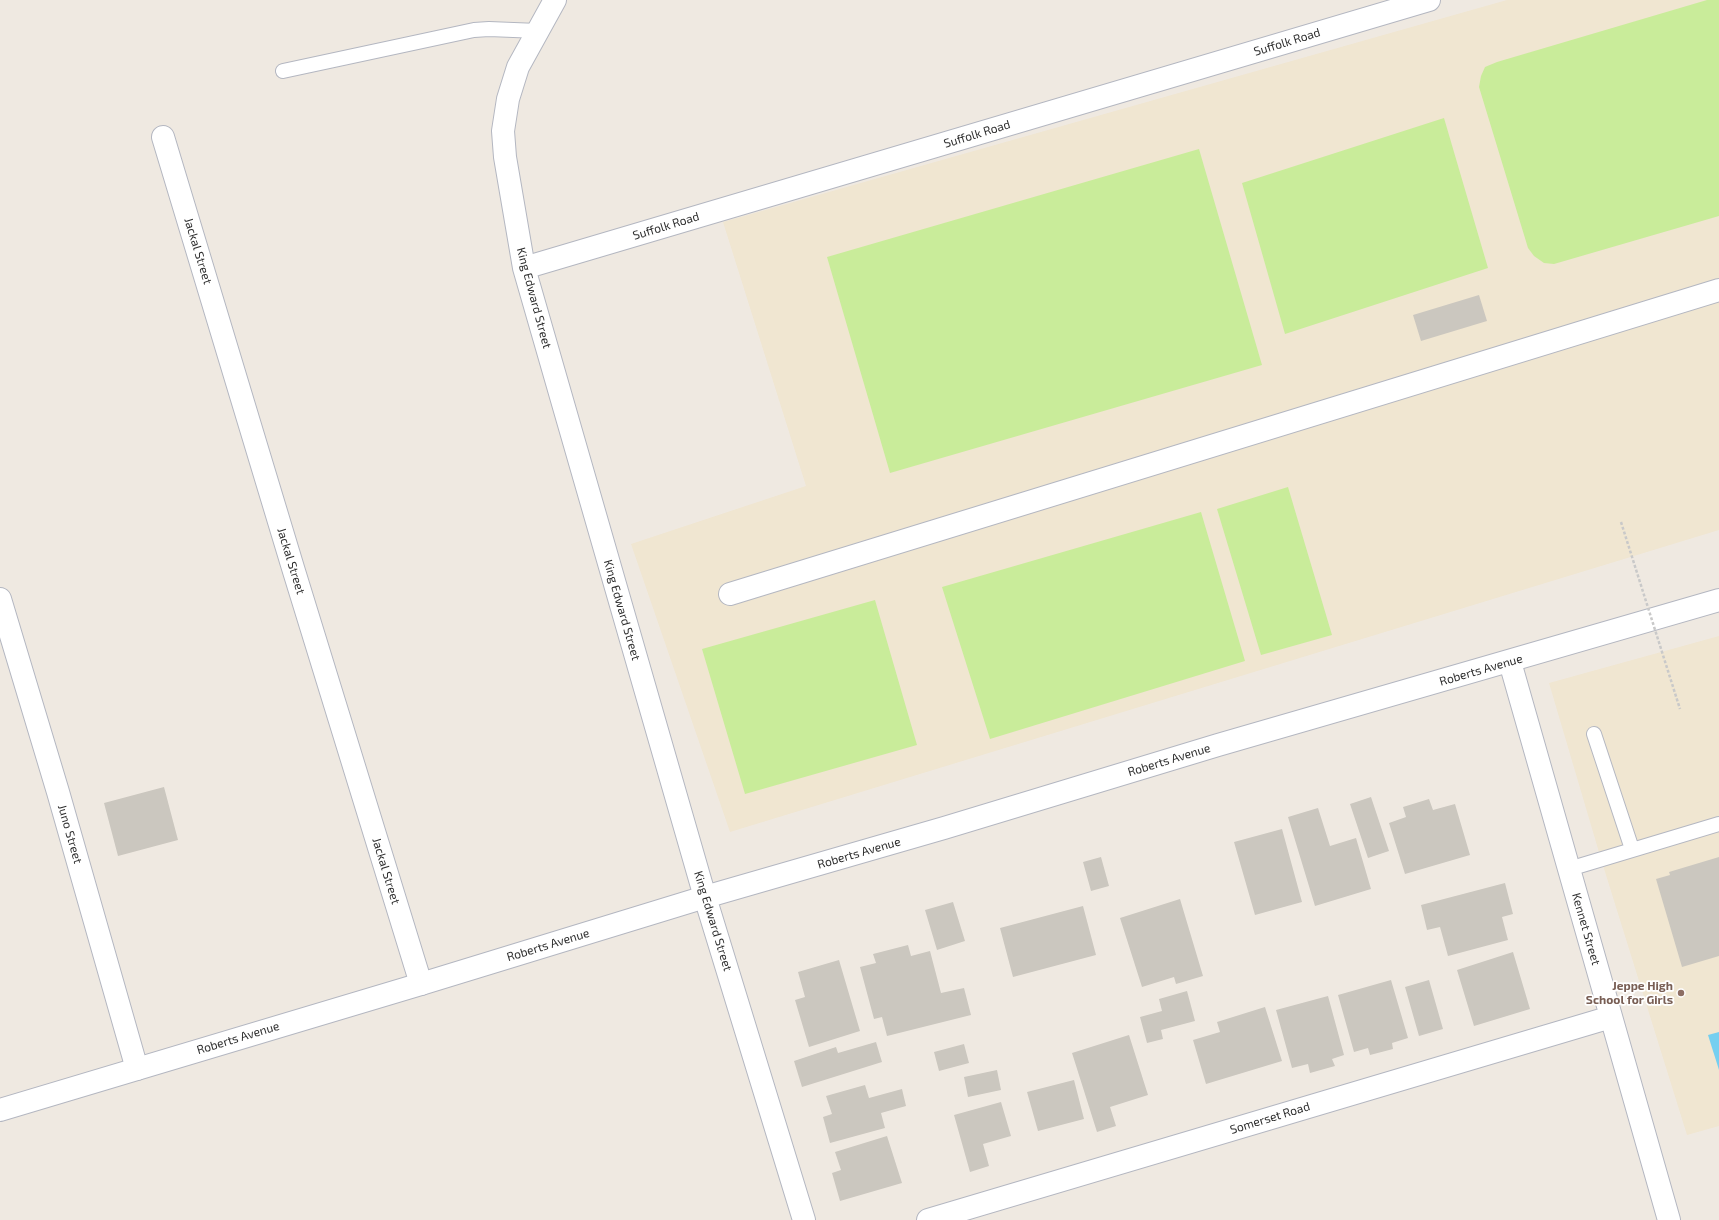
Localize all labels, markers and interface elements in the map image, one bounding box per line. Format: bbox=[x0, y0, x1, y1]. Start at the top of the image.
street label: Suffolk Road bbox=[1252, 25, 1322, 59]
street label: Suffolk Road bbox=[942, 117, 1012, 151]
street label: Suffolk Road bbox=[631, 209, 701, 243]
street label: Jackal Street bbox=[181, 216, 215, 286]
street label: King Edward Street bbox=[514, 246, 554, 350]
street label: Jackal Street bbox=[274, 526, 308, 596]
street label: King Edward Street bbox=[601, 558, 643, 662]
street label: Roberts Avenue bbox=[1438, 651, 1524, 689]
street label: Roberts Avenue bbox=[1126, 741, 1212, 779]
street label: Juno Street bbox=[55, 803, 85, 865]
street label: Roberts Avenue bbox=[816, 834, 902, 872]
street label: Jackal Street bbox=[369, 836, 403, 906]
street label: King Edward Street bbox=[691, 869, 735, 973]
street label: Kennet Street bbox=[1569, 891, 1603, 967]
street label: Roberts Avenue bbox=[505, 926, 591, 964]
place label: Jeppe High School for Girls bbox=[1586, 979, 1673, 1007]
marker: Jeppe High School for Girls bbox=[1676, 988, 1686, 998]
street label: Roberts Avenue bbox=[195, 1019, 281, 1057]
street label: Somerset Road bbox=[1228, 1099, 1312, 1137]

